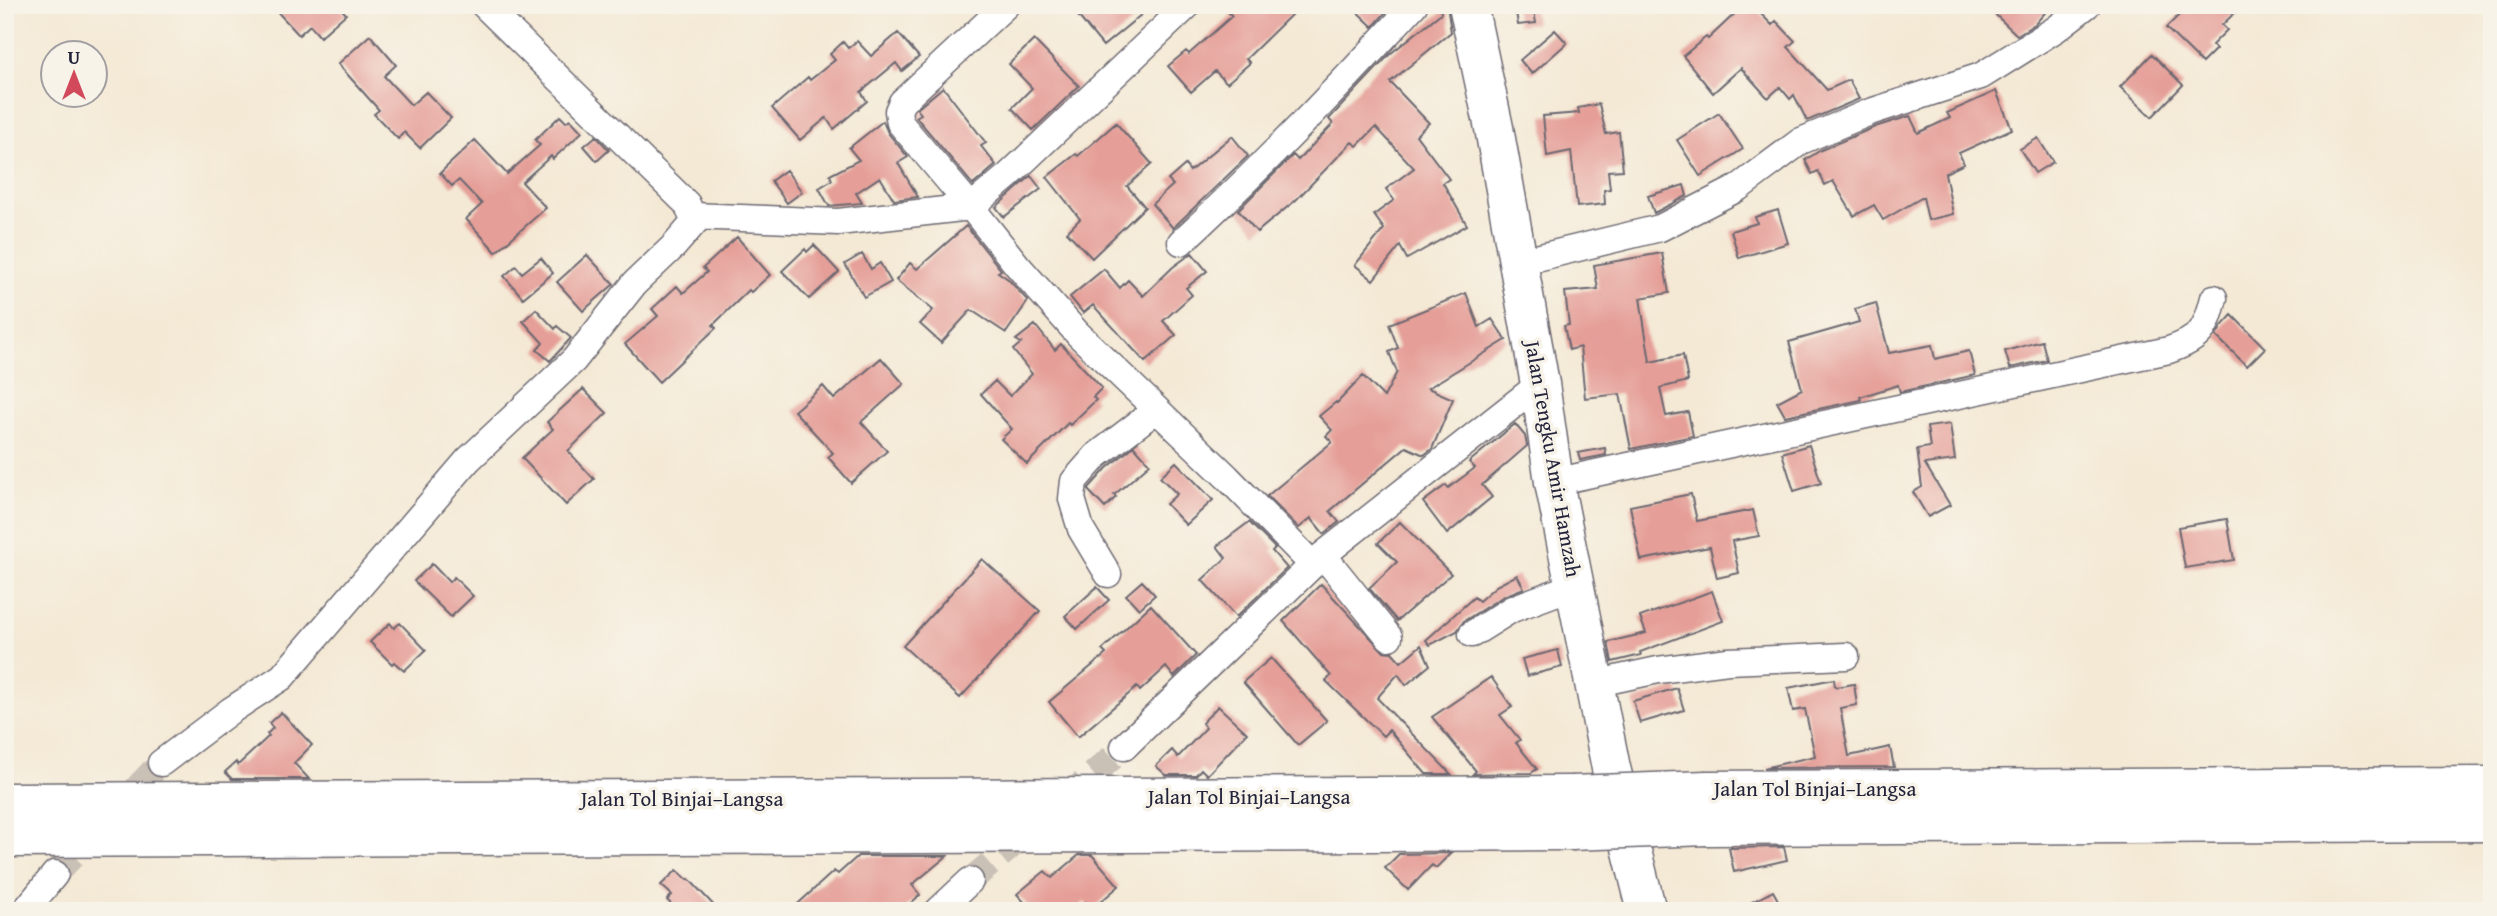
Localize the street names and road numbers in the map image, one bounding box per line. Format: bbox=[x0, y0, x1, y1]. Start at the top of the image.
street label: Jalan Tengku Amir Hamzah bbox=[1517, 335, 1590, 580]
street label: Jalan Tol Binjai–Langsa bbox=[1711, 773, 1916, 804]
street label: Jalan Tol Binjai–Langsa bbox=[1145, 781, 1350, 812]
street label: Jalan Tol Binjai–Langsa bbox=[578, 783, 783, 814]

